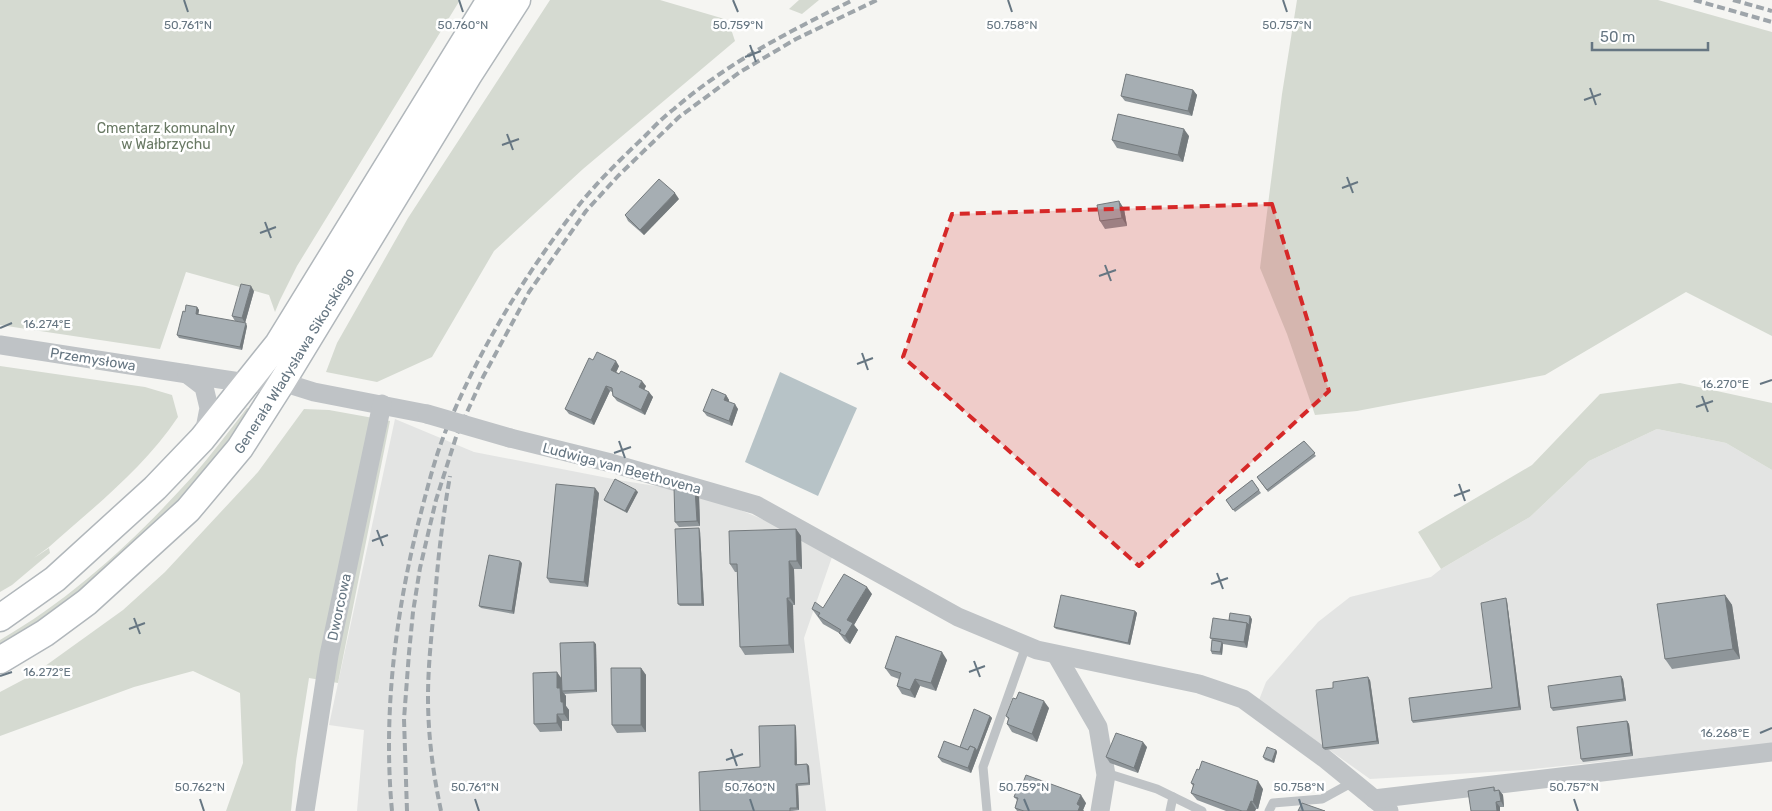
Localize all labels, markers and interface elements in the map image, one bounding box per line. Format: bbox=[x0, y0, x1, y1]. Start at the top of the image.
text: 50.761°N bbox=[164, 18, 212, 32]
text: 50.760°N bbox=[438, 18, 488, 32]
text: 50.759°N bbox=[713, 18, 763, 32]
text: 50.758°N bbox=[986, 18, 1038, 32]
text: 50.757°N bbox=[1262, 18, 1312, 32]
scale bar bbox=[1592, 20, 1708, 52]
text: 50 m bbox=[1600, 28, 1635, 46]
park label: Cmentarz komunalny w Wałbrzychu bbox=[97, 120, 235, 153]
street label: Generała Władysława Sikorskiego bbox=[231, 265, 358, 458]
text: 16.274°E bbox=[23, 317, 71, 331]
street label: Przemysłowa bbox=[49, 344, 137, 375]
text: 16.270°E bbox=[1701, 377, 1749, 391]
street label: Ludwiga van Beethovena bbox=[541, 439, 703, 498]
street label: Dworcowa bbox=[324, 572, 355, 642]
text: 16.272°E bbox=[23, 665, 71, 679]
text: 16.268°E bbox=[1700, 726, 1750, 740]
text: 50.762°N bbox=[175, 780, 225, 794]
text: 50.761°N bbox=[451, 780, 499, 794]
text: 50.760°N bbox=[725, 780, 775, 794]
text: 50.759°N bbox=[999, 780, 1049, 794]
text: 50.758°N bbox=[1273, 780, 1325, 794]
text: 50.757°N bbox=[1549, 780, 1599, 794]

